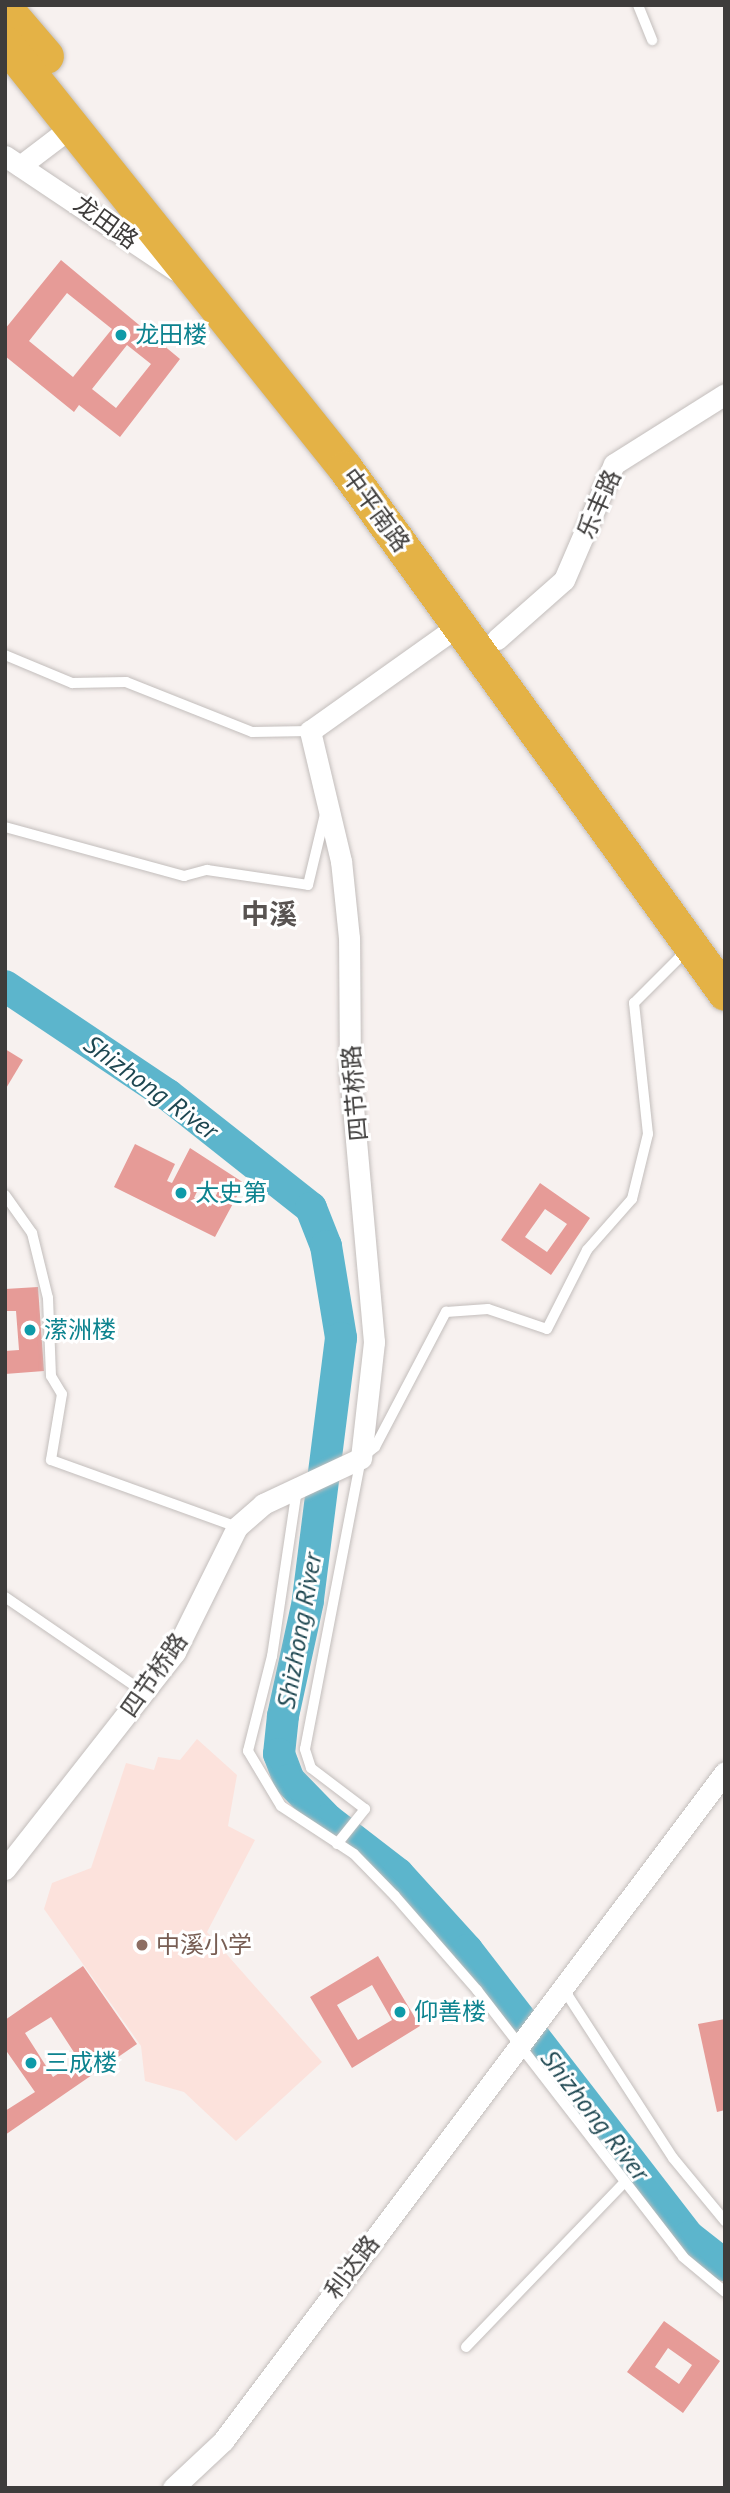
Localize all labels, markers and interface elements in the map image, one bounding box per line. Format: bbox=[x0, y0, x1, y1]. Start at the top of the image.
street label: 龙田路 bbox=[68, 189, 144, 255]
place label: 龙田楼 bbox=[135, 321, 207, 349]
marker: 龙田楼 bbox=[113, 327, 129, 343]
street label: 中平南路 bbox=[336, 463, 416, 557]
street label: 乐丰路 bbox=[571, 465, 627, 543]
district label: 中溪 bbox=[241, 897, 297, 931]
water label: Shizhong River bbox=[78, 1028, 224, 1146]
street label: 四节桥路 bbox=[336, 1044, 374, 1142]
place label: 太史第 bbox=[195, 1179, 267, 1207]
marker: 太史第 bbox=[173, 1185, 189, 1201]
place label: 潆洲楼 bbox=[44, 1316, 116, 1344]
marker: 潆洲楼 bbox=[22, 1322, 38, 1338]
water label: Shizhong River bbox=[270, 1551, 328, 1711]
street label: 四节桥路 bbox=[115, 1627, 193, 1723]
place label: 中溪小学 bbox=[156, 1931, 252, 1959]
marker: 中溪小学 bbox=[134, 1937, 150, 1953]
place label: 仰善楼 bbox=[414, 1998, 486, 2026]
marker: 仰善楼 bbox=[392, 2004, 408, 2020]
water label: Shizhong River bbox=[534, 2043, 656, 2187]
place label: 三成楼 bbox=[45, 2049, 117, 2077]
marker: 三成楼 bbox=[23, 2055, 39, 2071]
street label: 利达路 bbox=[319, 2230, 385, 2304]

